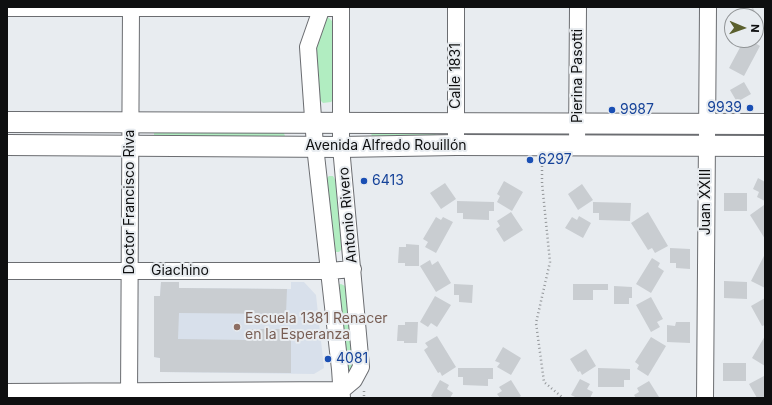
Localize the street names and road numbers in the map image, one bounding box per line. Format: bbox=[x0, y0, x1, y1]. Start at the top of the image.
street label: Pierina Pasotti bbox=[570, 29, 586, 123]
street label: Calle 1831 bbox=[448, 43, 464, 109]
street label: Doctor Francisco Riva bbox=[122, 130, 138, 274]
street label: Avenida Alfredo Rouillón bbox=[305, 138, 467, 154]
street label: Antonio Rivero bbox=[335, 166, 361, 264]
street label: Juan XXIII bbox=[698, 169, 714, 235]
street label: Giachino bbox=[151, 263, 209, 279]

